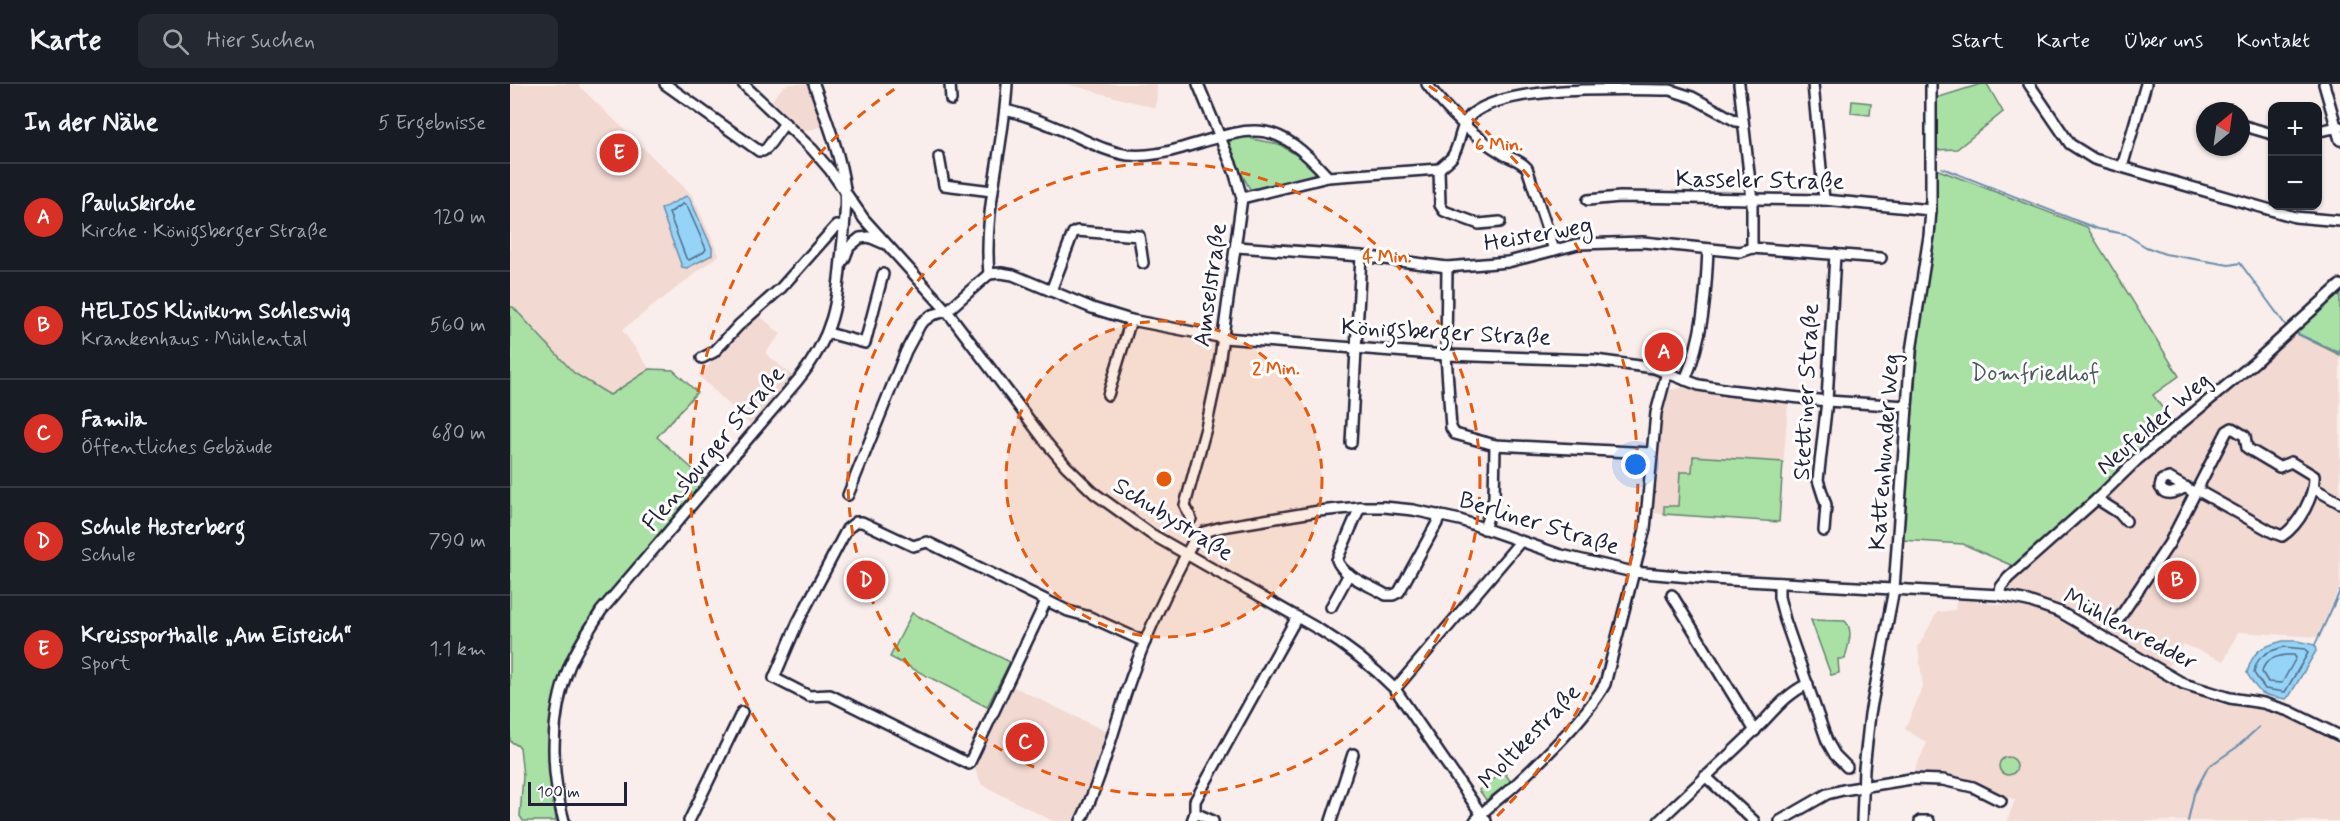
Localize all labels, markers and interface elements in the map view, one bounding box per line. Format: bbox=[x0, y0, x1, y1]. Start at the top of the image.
search box bbox=[138, 14, 558, 68]
text: Karte bbox=[30, 23, 102, 60]
icon: search bbox=[159, 25, 192, 58]
text: Hier suchen bbox=[207, 27, 315, 55]
text: Start bbox=[1952, 27, 2004, 55]
text: Karte bbox=[2037, 27, 2090, 55]
text: Über uns bbox=[2123, 27, 2203, 55]
text: Kontakt bbox=[2236, 27, 2310, 55]
north arrow bbox=[2196, 102, 2250, 156]
map controls bbox=[2268, 102, 2322, 210]
button: + bbox=[2268, 102, 2322, 156]
text: In der Nähe bbox=[24, 106, 158, 140]
text: 5 Ergebnisse bbox=[378, 110, 486, 137]
pin: E bbox=[600, 130, 638, 176]
text: 6 Min. bbox=[1475, 133, 1523, 157]
button: − bbox=[2268, 156, 2322, 210]
street label: Kasseler Straße bbox=[1675, 164, 1845, 198]
text: Pauluskirche bbox=[81, 190, 196, 218]
text: A bbox=[37, 204, 50, 231]
text: 120 m bbox=[433, 204, 486, 231]
street label: Heisterweg bbox=[1481, 210, 1595, 262]
text: Kirche · Königsberger Straße bbox=[81, 218, 328, 245]
street label: Amselstraße bbox=[1187, 221, 1235, 349]
text: 4 Min. bbox=[1362, 245, 1412, 269]
text: HELIOS Klinikum Schleswig bbox=[81, 298, 351, 326]
street label: Stettiner Straße bbox=[1787, 302, 1827, 481]
text: B bbox=[37, 312, 50, 339]
text: 560 m bbox=[430, 312, 486, 339]
street label: Königsberger Straße bbox=[1340, 312, 1552, 357]
text: Krankenhaus · Mühlental bbox=[81, 326, 307, 353]
pin: A bbox=[1644, 330, 1684, 374]
street label: Kattenhunder Weg bbox=[1863, 353, 1907, 551]
text: 2 Min. bbox=[1252, 357, 1300, 381]
park label: Domfriedhof bbox=[1971, 358, 2099, 389]
street label: Flensburger Straße bbox=[636, 360, 793, 538]
street label: Neufelder Weg bbox=[2090, 366, 2218, 482]
text: Famila bbox=[81, 406, 147, 434]
text: C bbox=[36, 420, 51, 447]
text: 680 m bbox=[431, 420, 486, 447]
text: Öffentliches Gebäude bbox=[81, 434, 273, 461]
your location bbox=[1621, 450, 1650, 479]
centre of rings bbox=[1154, 469, 1174, 489]
street label: Schubystraße bbox=[1107, 471, 1239, 569]
street label: Berliner Straße bbox=[1455, 485, 1623, 563]
text: Schule Hesterberg bbox=[81, 514, 245, 542]
text: D bbox=[37, 528, 50, 555]
text: 790 m bbox=[429, 528, 486, 555]
text: Schule bbox=[81, 542, 136, 569]
pin: D bbox=[846, 558, 886, 602]
pin: B bbox=[2158, 558, 2196, 602]
street label: Mühlenredder bbox=[2058, 582, 2202, 678]
text: Kreissporthalle „Am Eisteich“ bbox=[81, 622, 352, 650]
text: E bbox=[38, 636, 49, 663]
text: 1.1 km bbox=[429, 636, 486, 663]
text: Sport bbox=[81, 650, 130, 677]
street label: Moltkestraße bbox=[1472, 677, 1588, 796]
pin: C bbox=[1006, 720, 1044, 764]
scale bar bbox=[528, 779, 627, 806]
text: 100 m bbox=[537, 782, 580, 803]

